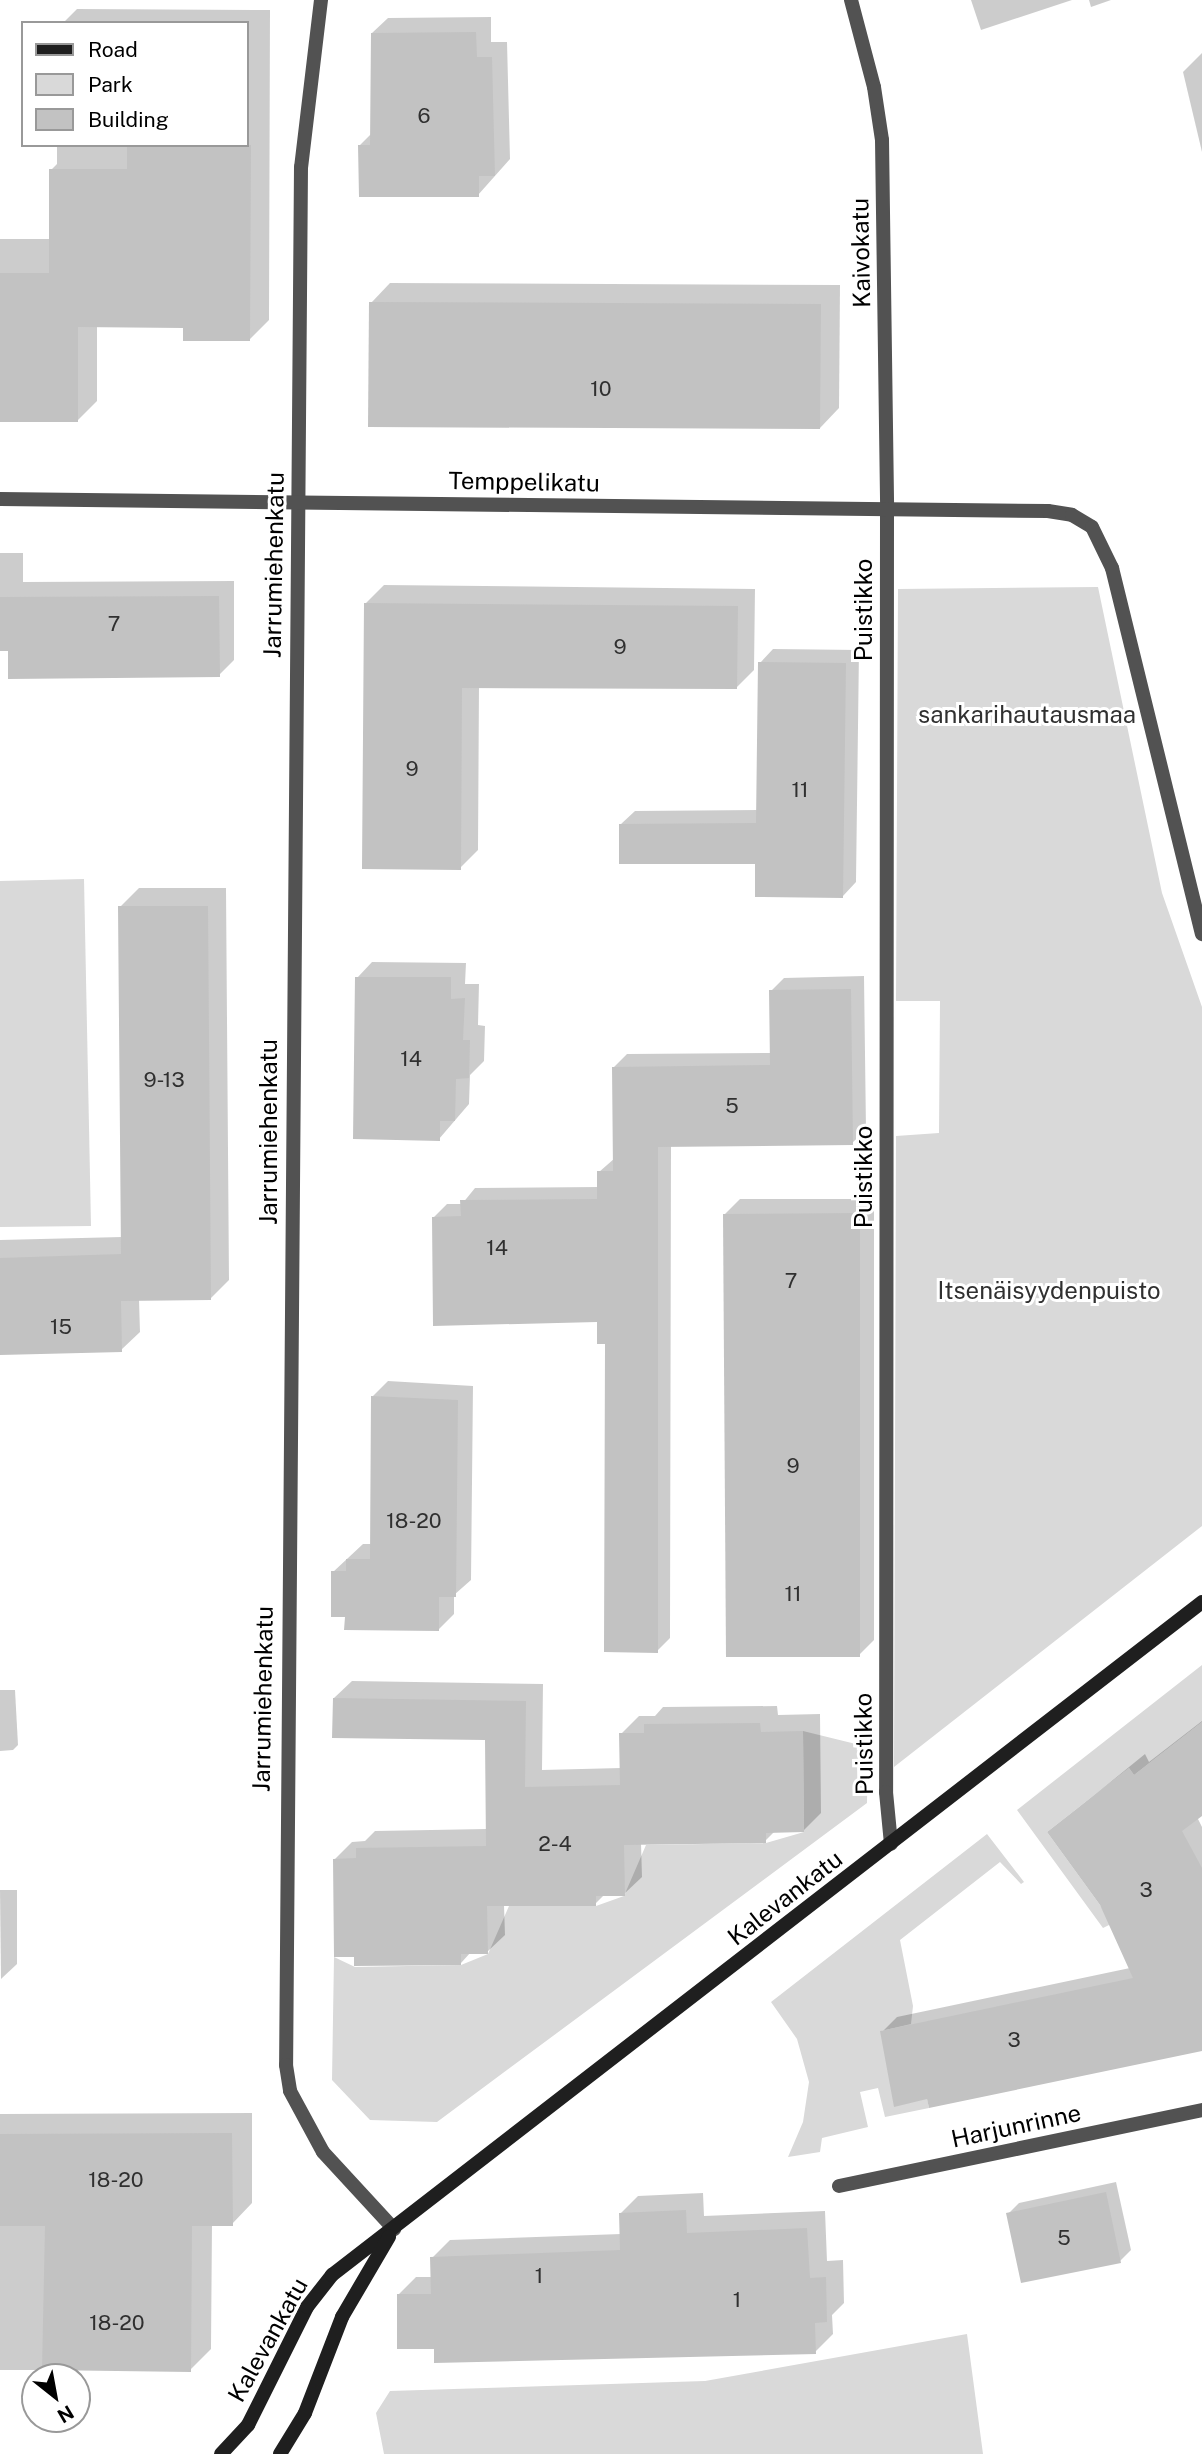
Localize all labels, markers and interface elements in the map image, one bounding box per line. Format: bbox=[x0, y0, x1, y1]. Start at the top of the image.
legend bbox=[21, 21, 248, 147]
text: Road bbox=[88, 37, 138, 62]
text: Park bbox=[88, 72, 133, 97]
house number: 6 bbox=[417, 103, 431, 129]
text: Building bbox=[88, 107, 169, 132]
street label: Kaivokatu bbox=[846, 198, 876, 308]
house number: 10 bbox=[590, 376, 612, 402]
street label: Temppelikatu bbox=[448, 466, 600, 498]
street label: Jarrumiehenkatu bbox=[258, 472, 290, 658]
street label: Puistikko bbox=[850, 559, 878, 661]
house number: 7 bbox=[108, 611, 120, 637]
house number: 9 bbox=[613, 634, 627, 660]
park label: sankarihautausmaa bbox=[918, 701, 1136, 729]
house number: 9 bbox=[405, 756, 419, 782]
house number: 11 bbox=[791, 777, 809, 803]
street label: Jarrumiehenkatu bbox=[255, 1039, 283, 1225]
house number: 14 bbox=[400, 1046, 422, 1072]
house number: 9-13 bbox=[143, 1067, 185, 1093]
house number: 5 bbox=[725, 1093, 739, 1119]
street label: Puistikko bbox=[850, 1126, 878, 1228]
house number: 14 bbox=[486, 1235, 508, 1261]
house number: 7 bbox=[785, 1268, 797, 1294]
park label: Itsenäisyydenpuisto bbox=[937, 1277, 1161, 1305]
house number: 15 bbox=[50, 1314, 72, 1340]
house number: 9 bbox=[786, 1453, 800, 1479]
house number: 18-20 bbox=[386, 1508, 442, 1534]
house number: 11 bbox=[784, 1581, 802, 1607]
street label: Jarrumiehenkatu bbox=[247, 1606, 279, 1792]
street label: Puistikko bbox=[849, 1693, 879, 1795]
house number: 2-4 bbox=[538, 1831, 572, 1857]
street label: Kalevankatu bbox=[722, 1844, 848, 1952]
house number: 3 bbox=[1139, 1877, 1153, 1903]
house number: 3 bbox=[1007, 2027, 1021, 2053]
street label: Harjunrinne bbox=[948, 2098, 1084, 2154]
house number: 18-20 bbox=[88, 2167, 144, 2193]
house number: 5 bbox=[1057, 2225, 1071, 2251]
house number: 1 bbox=[535, 2263, 543, 2289]
street label: Kalevankatu bbox=[222, 2273, 314, 2407]
house number: 1 bbox=[733, 2287, 741, 2313]
house number: 18-20 bbox=[89, 2310, 145, 2336]
north arrow bbox=[21, 2363, 91, 2433]
text: N bbox=[54, 2401, 78, 2428]

